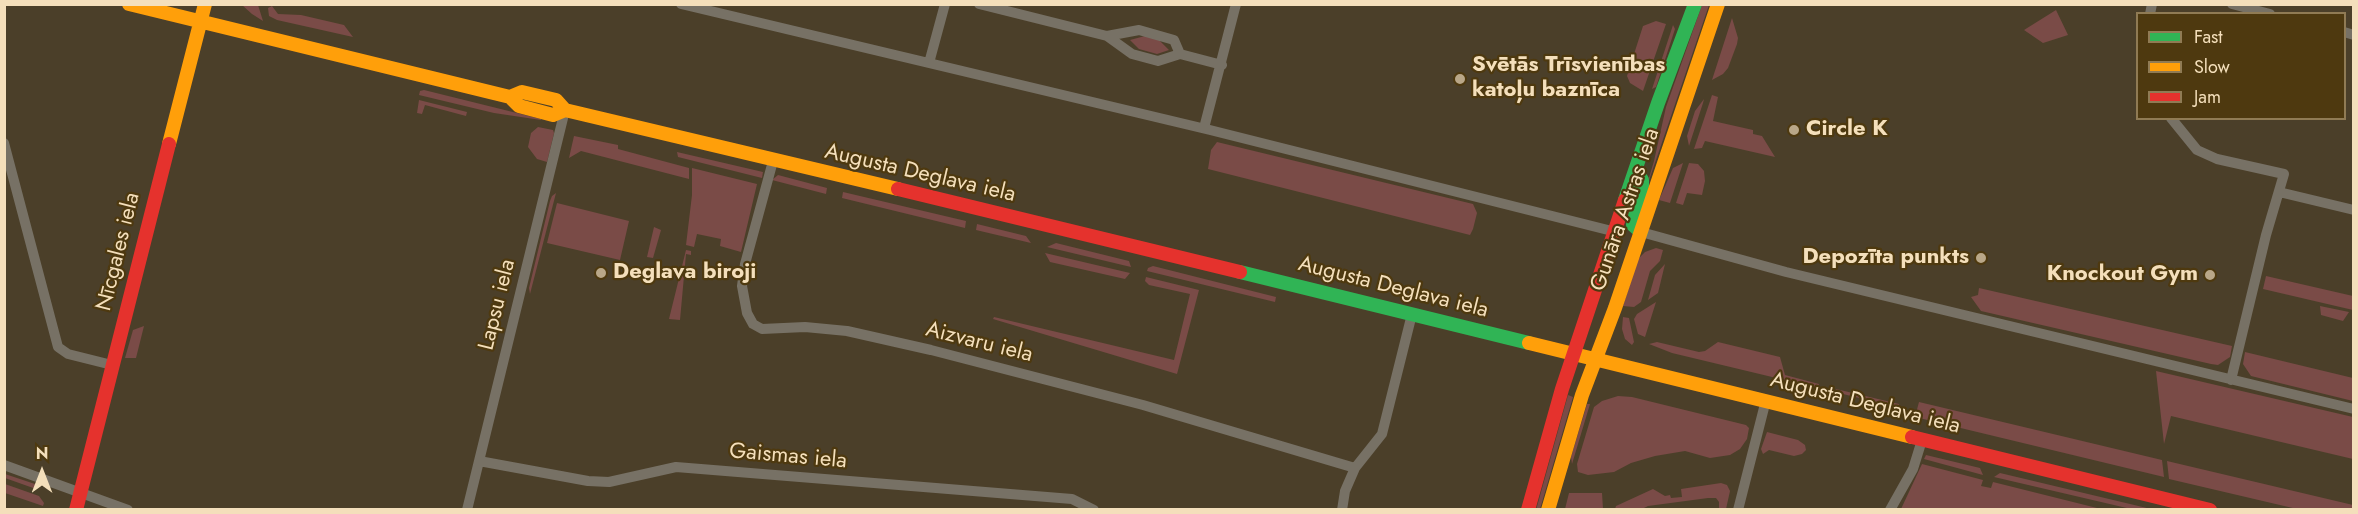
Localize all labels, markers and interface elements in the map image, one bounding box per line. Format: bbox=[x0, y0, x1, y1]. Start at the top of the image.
legend bbox=[2136, 12, 2346, 120]
text: Fast bbox=[2194, 24, 2223, 50]
place label: Svētās Trīsvienības katoļu baznīca bbox=[1472, 53, 1665, 104]
text: Slow bbox=[2194, 54, 2230, 80]
marker: Svētās Trīsvienības katoļu baznīca bbox=[1453, 72, 1467, 86]
text: Jam bbox=[2194, 84, 2221, 110]
place label: Circle K bbox=[1806, 117, 1888, 143]
marker: Circle K bbox=[1787, 123, 1801, 137]
street label: Gunāra Astras iela bbox=[1586, 125, 1666, 295]
street label: Augusta Deglava iela bbox=[822, 139, 1018, 209]
street label: Nīcgales iela bbox=[92, 190, 146, 314]
place label: Depozīta punkts bbox=[1802, 245, 1969, 271]
marker: Depozīta punkts bbox=[1974, 251, 1988, 265]
street label: Augusta Deglava iela bbox=[1295, 252, 1491, 324]
street label: Lapsu iela bbox=[474, 257, 522, 353]
place label: Deglava biroji bbox=[613, 260, 756, 286]
place label: Knockout Gym bbox=[2047, 262, 2198, 288]
marker: Deglava biroji bbox=[594, 266, 608, 280]
marker: Knockout Gym bbox=[2203, 268, 2217, 282]
street label: Aizvaru iela bbox=[923, 317, 1035, 369]
street label: Augusta Deglava iela bbox=[1767, 368, 1963, 440]
street label: Gaismas iela bbox=[728, 439, 848, 475]
north arrow bbox=[12, 442, 72, 502]
text: N bbox=[36, 442, 48, 465]

